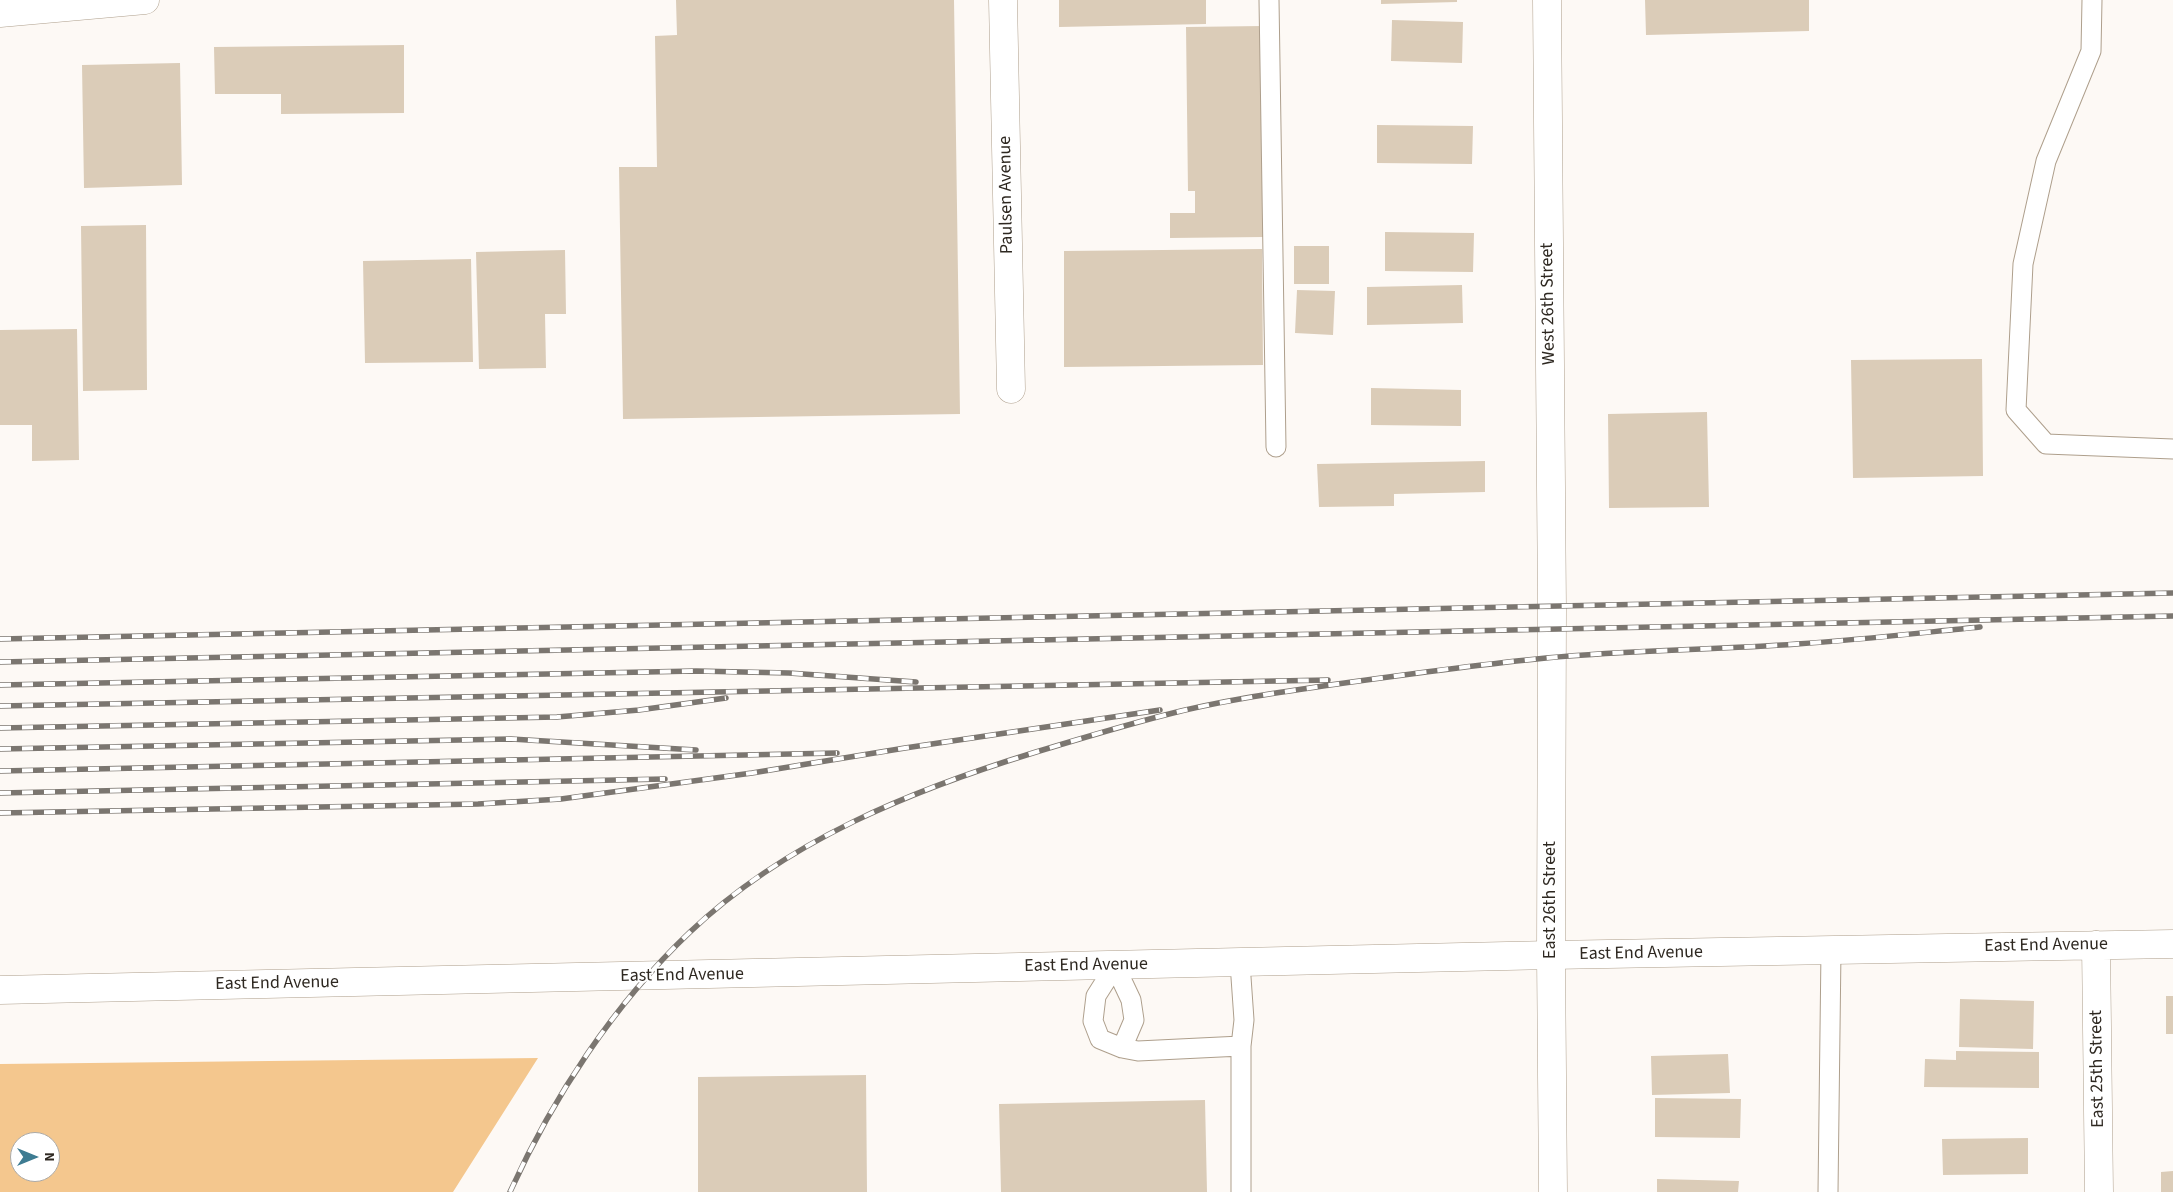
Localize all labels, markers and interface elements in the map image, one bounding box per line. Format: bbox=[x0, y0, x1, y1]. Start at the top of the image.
street label: Paulsen Avenue bbox=[995, 136, 1019, 254]
street label: West 26th Street bbox=[1537, 243, 1561, 365]
street label: East 26th Street bbox=[1540, 841, 1562, 959]
street label: East End Avenue bbox=[1984, 934, 2108, 958]
street label: East End Avenue bbox=[1579, 942, 1703, 966]
street label: East End Avenue bbox=[1024, 954, 1148, 978]
street label: East End Avenue bbox=[620, 964, 744, 988]
street label: East End Avenue bbox=[215, 972, 339, 996]
street label: East 25th Street bbox=[2086, 1010, 2110, 1128]
north arrow bbox=[10, 1132, 60, 1182]
text: N bbox=[39, 1152, 59, 1162]

